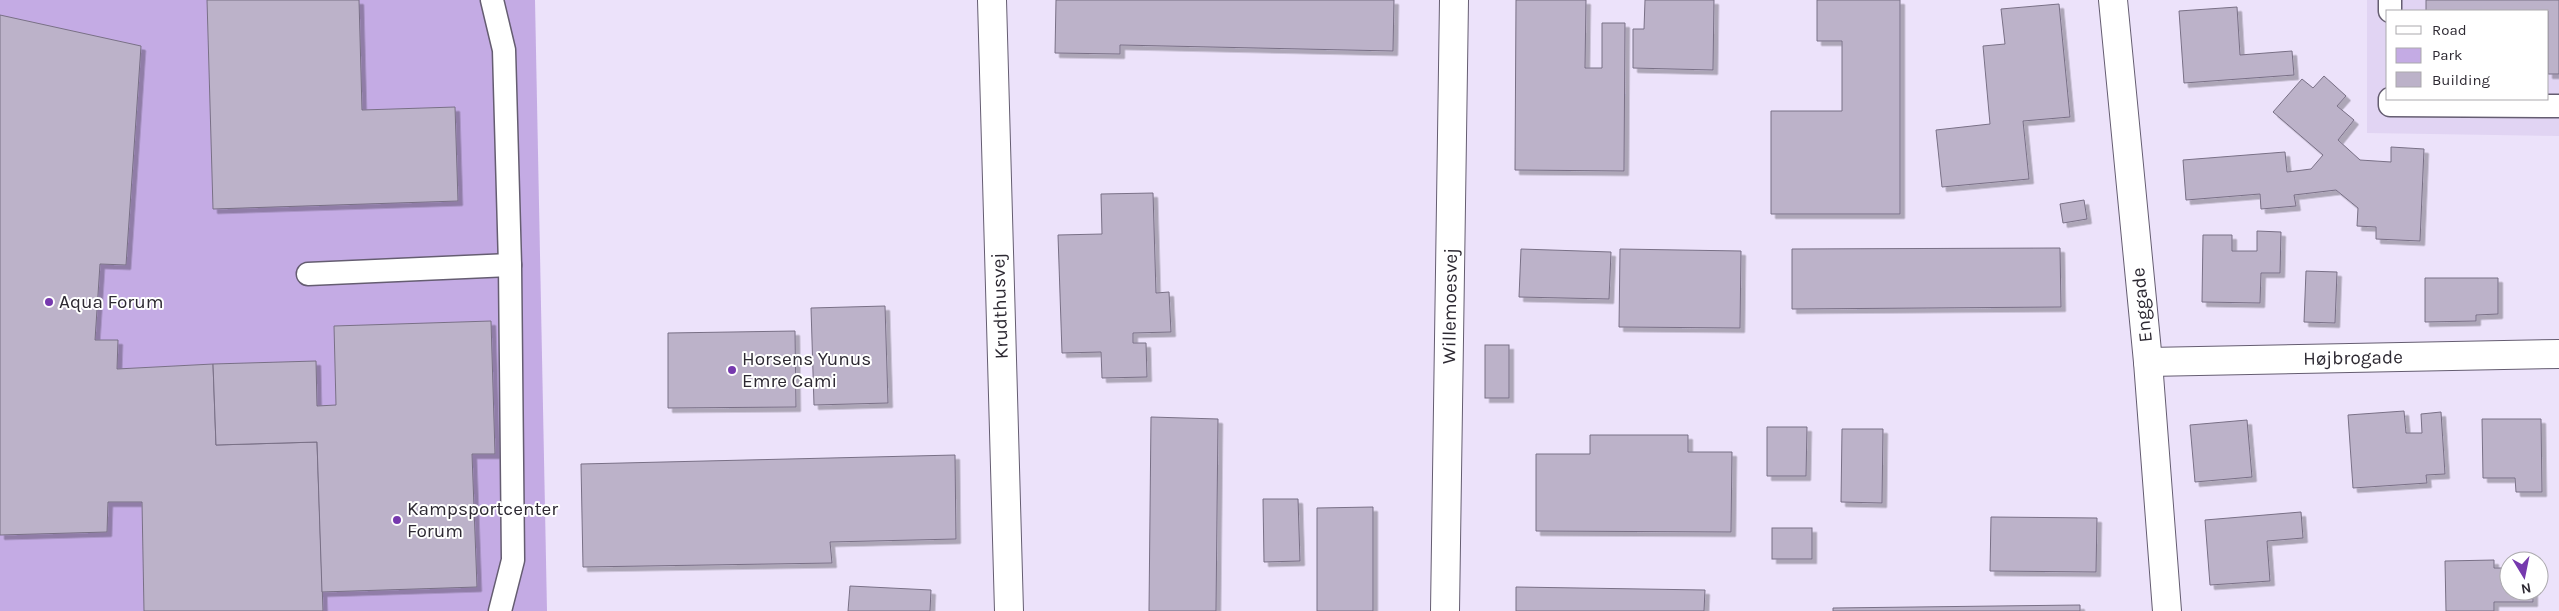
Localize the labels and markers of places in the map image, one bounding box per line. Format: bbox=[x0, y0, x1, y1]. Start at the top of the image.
place label: Aqua Forum bbox=[59, 291, 163, 313]
marker: Aqua Forum bbox=[43, 296, 55, 308]
place label: Horsens Yunus Emre Cami bbox=[742, 348, 871, 392]
marker: Horsens Yunus Emre Cami bbox=[726, 364, 738, 376]
place label: Kampsportcenter Forum bbox=[407, 498, 558, 542]
marker: Kampsportcenter Forum bbox=[391, 514, 403, 526]

